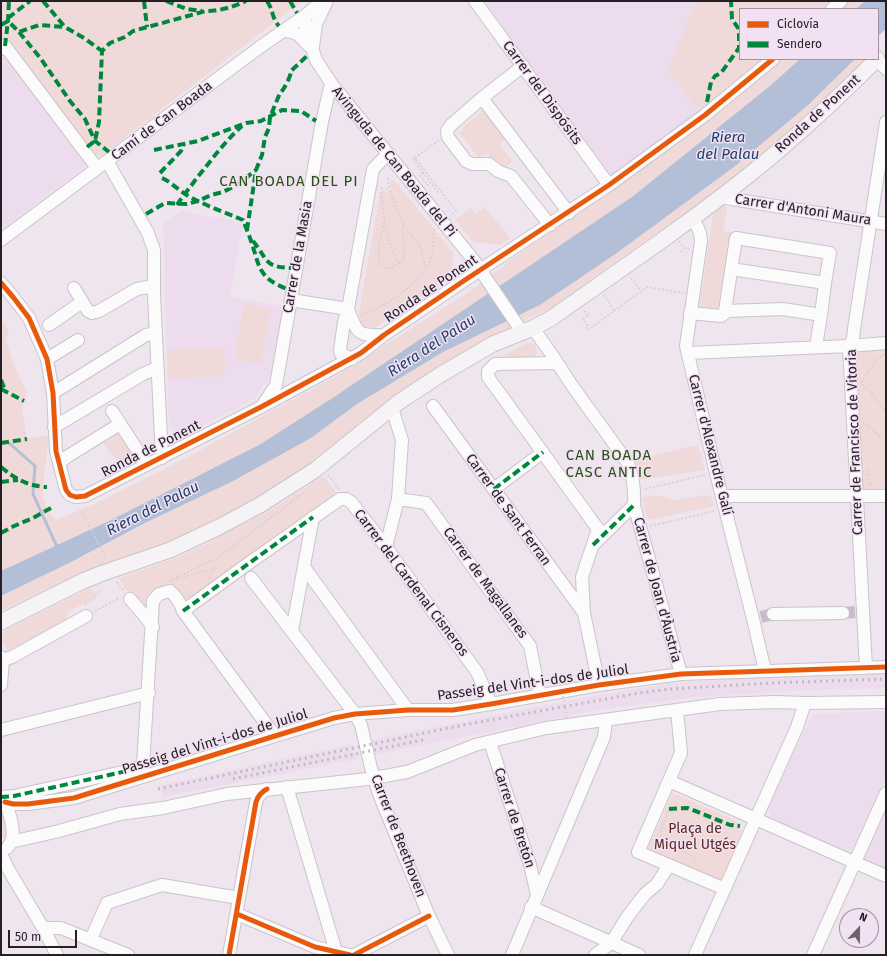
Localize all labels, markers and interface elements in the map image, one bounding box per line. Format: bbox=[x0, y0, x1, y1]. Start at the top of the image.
legend bbox=[739, 8, 879, 60]
text: Ciclovía bbox=[777, 17, 819, 31]
text: Sendero bbox=[777, 37, 822, 51]
street label: Carrer del Dispósits bbox=[499, 38, 585, 148]
street label: Ronda de Ponent bbox=[772, 71, 864, 157]
street label: Camí de Can Boada bbox=[108, 78, 216, 164]
street label: Avinguda de Can Boada del Pi bbox=[328, 83, 460, 241]
water label: Riera del Palau bbox=[697, 129, 759, 164]
district label: CAN BOADA DEL PI bbox=[219, 173, 359, 191]
street label: Carrer d'Antoni Maura bbox=[734, 191, 872, 229]
street label: Carrer de la Masia bbox=[280, 199, 316, 315]
street label: Ronda de Ponent bbox=[381, 252, 481, 326]
water label: Riera del Palau bbox=[385, 311, 479, 381]
street label: Carrer de Francisco de Vitoria bbox=[843, 349, 867, 535]
street label: Carrer d'Alexandre Galí bbox=[684, 373, 736, 517]
street label: Ronda de Ponent bbox=[99, 417, 203, 481]
district label: CAN BOADA CASC ANTIC bbox=[566, 447, 652, 482]
street label: Carrer de Sant Ferran bbox=[462, 451, 554, 569]
water label: Riera del Palau bbox=[104, 478, 202, 540]
street label: Carrer del Cardenal Cisneros bbox=[350, 506, 472, 660]
street label: Carrer de Joan d'Àustria bbox=[630, 516, 684, 664]
street label: Carrer de Magallanes bbox=[439, 524, 531, 642]
street label: Passeig del Vint-i-dos de Juliol bbox=[436, 661, 630, 705]
street label: Passeig del Vint-i-dos de Juliol bbox=[120, 706, 310, 778]
street label: Carrer de Bretón bbox=[490, 766, 538, 870]
street label: Carrer de Beethoven bbox=[367, 772, 429, 900]
park label: Plaça de Miquel Utgés bbox=[654, 821, 736, 854]
north arrow bbox=[839, 908, 879, 948]
text: N bbox=[857, 910, 869, 925]
scale bar bbox=[10, 922, 79, 948]
text: 50 m bbox=[15, 930, 41, 944]

